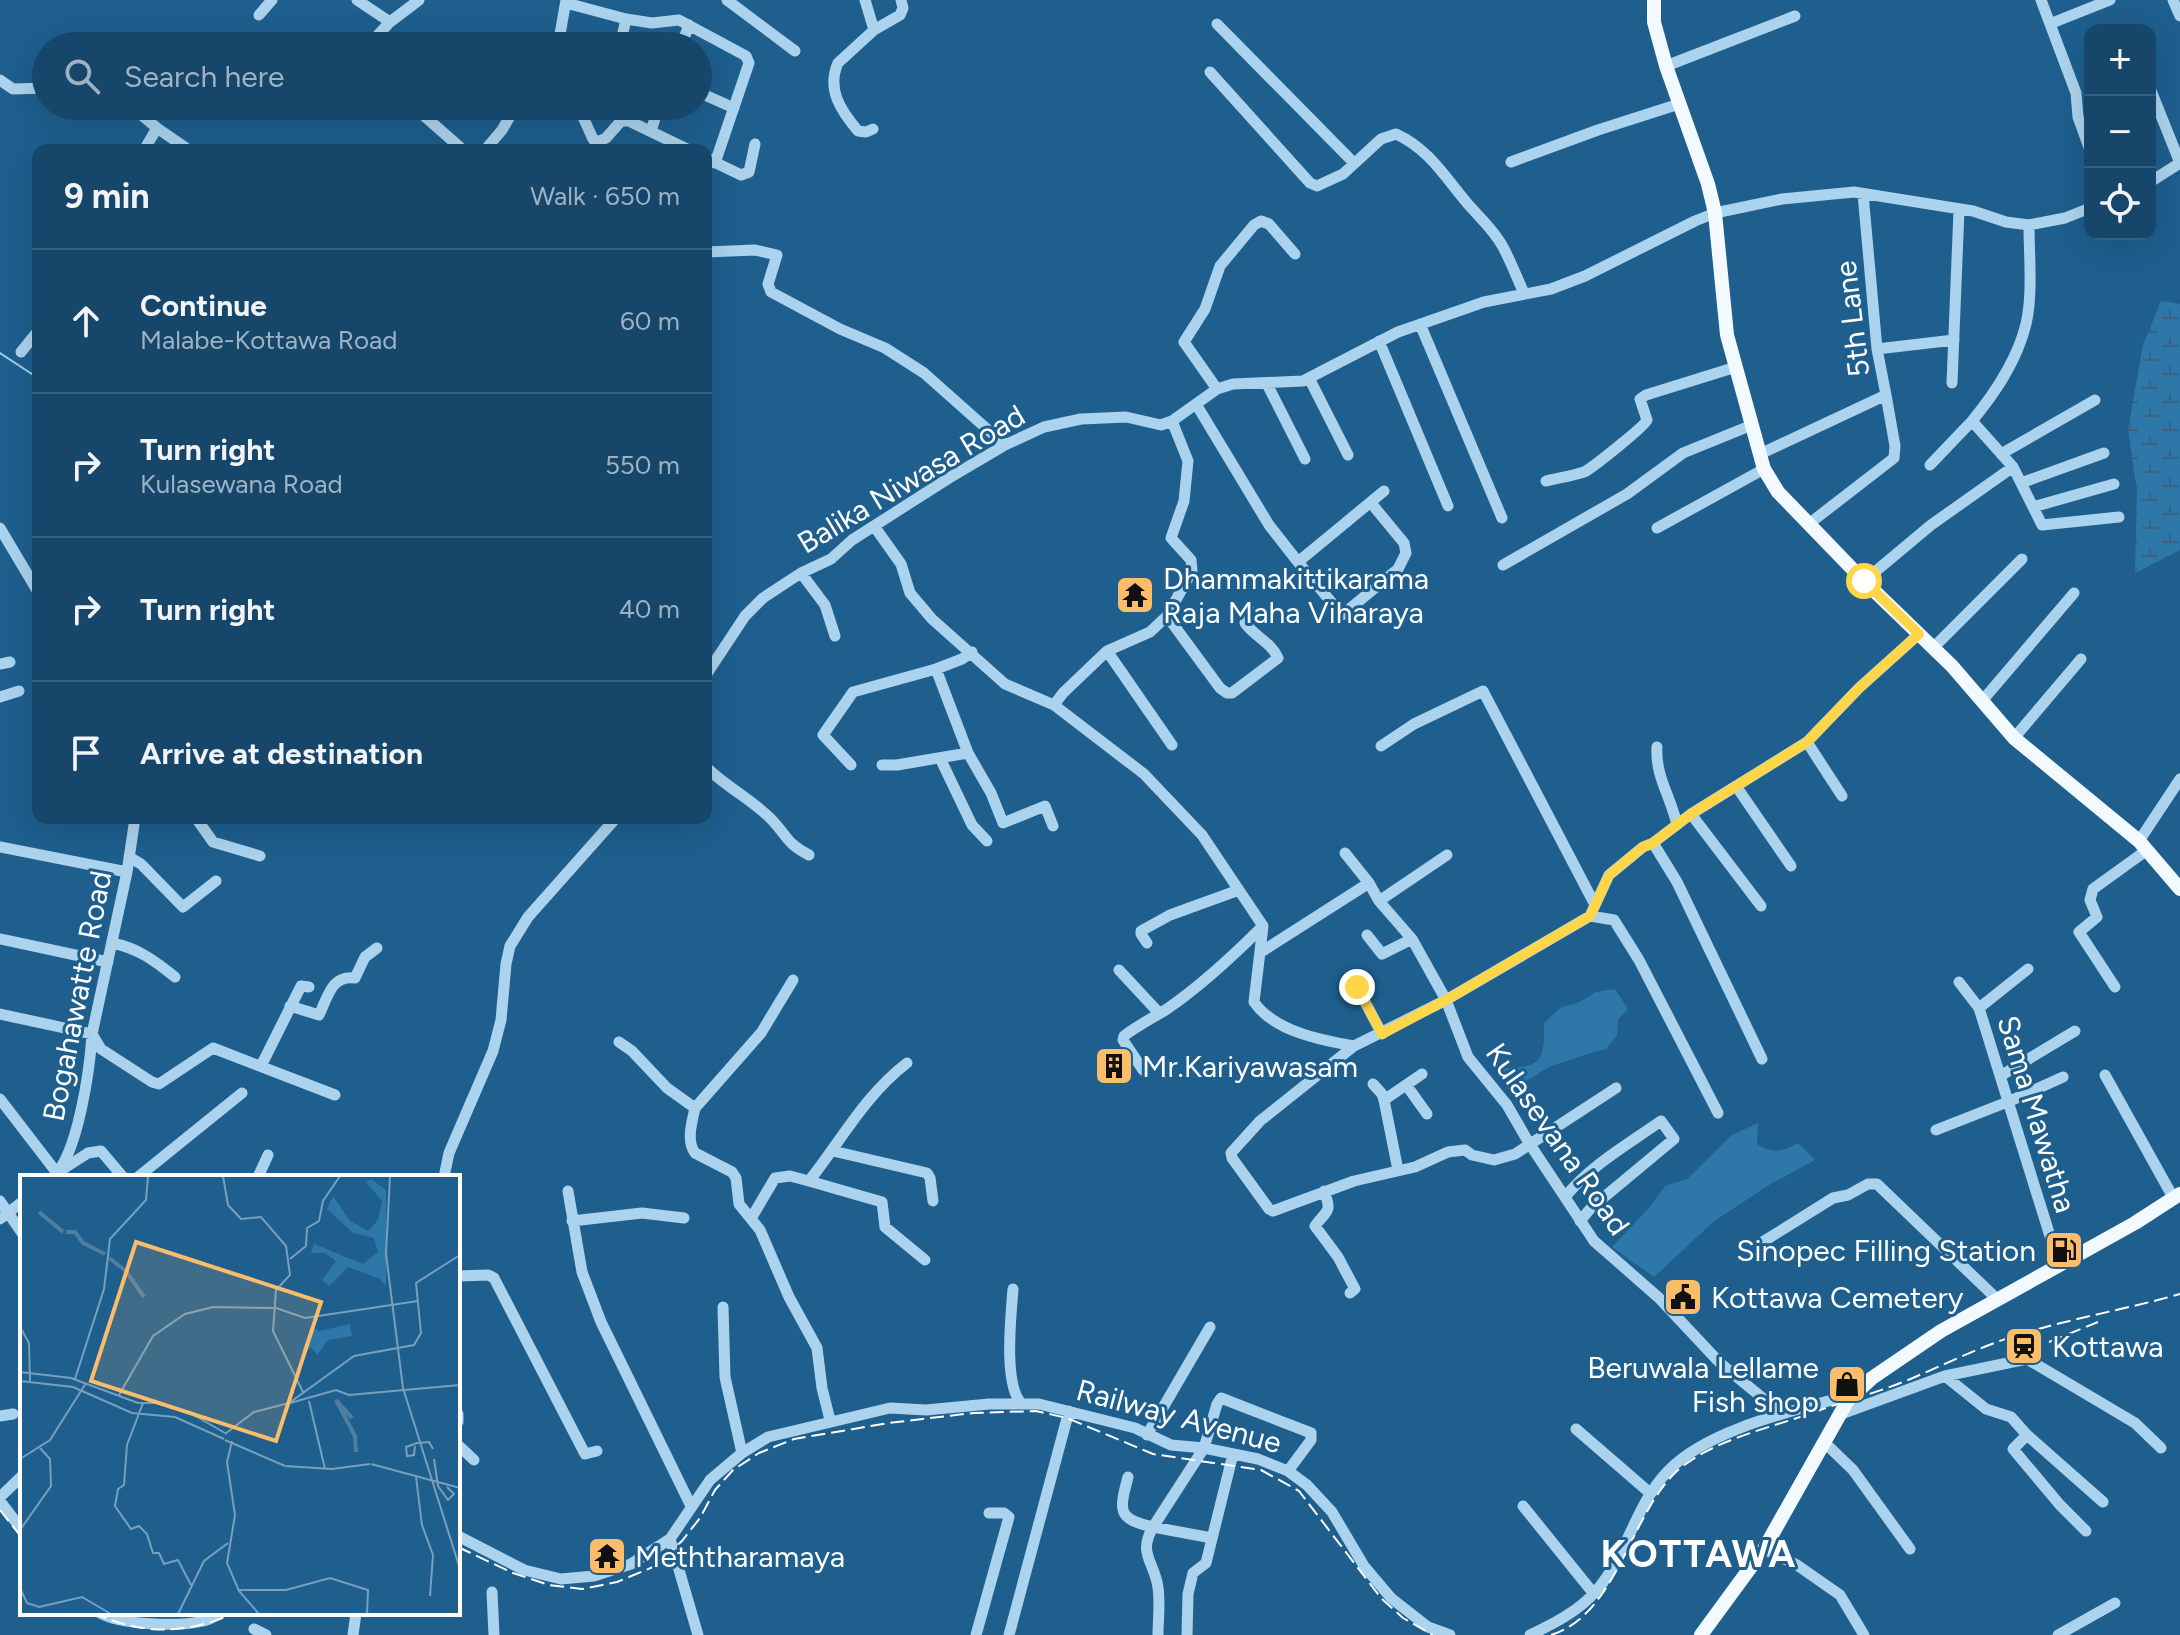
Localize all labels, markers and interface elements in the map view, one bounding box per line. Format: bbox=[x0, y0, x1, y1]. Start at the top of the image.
map controls bbox=[2084, 24, 2156, 240]
button: + bbox=[2084, 24, 2156, 96]
search box bbox=[32, 32, 712, 120]
icon: search bbox=[60, 54, 104, 98]
text: Search here bbox=[124, 58, 284, 95]
button: − bbox=[2084, 96, 2156, 168]
button: locate bbox=[2084, 168, 2156, 240]
text: 9 min bbox=[64, 176, 150, 217]
text: Walk · 650 m bbox=[530, 180, 680, 212]
street label: 5th Lane bbox=[1827, 259, 1877, 379]
text: Continue bbox=[140, 287, 267, 324]
icon: ahead bbox=[64, 299, 108, 343]
text: 60 m bbox=[620, 305, 680, 337]
text: Malabe-Kottawa Road bbox=[140, 324, 398, 356]
street label: Balika Niwasa Road bbox=[791, 397, 1031, 561]
text: Turn right bbox=[140, 431, 275, 468]
icon: right bbox=[64, 443, 108, 487]
text: 550 m bbox=[605, 449, 680, 481]
text: Kulasewana Road bbox=[140, 468, 343, 500]
place label: Dhammakittikarama Raja Maha Viharaya bbox=[1163, 560, 1429, 631]
route start bbox=[1846, 563, 1882, 599]
temple icon: Dhammakittikarama Raja Maha Viharaya bbox=[1114, 574, 1156, 616]
icon: right bbox=[64, 587, 108, 631]
text: Turn right bbox=[140, 591, 275, 628]
text: 40 m bbox=[619, 593, 680, 625]
icon: arrive bbox=[64, 731, 108, 775]
text: Arrive at destination bbox=[140, 735, 423, 772]
street label: Bogahawatte Road bbox=[35, 868, 119, 1124]
route end bbox=[1339, 969, 1375, 1005]
street label: Sama Mawatha bbox=[1989, 1011, 2085, 1217]
street label: Kulasevana Road bbox=[1478, 1036, 1638, 1242]
building icon: Mr.Kariyawasam bbox=[1093, 1045, 1135, 1087]
place label: Mr.Kariyawasam bbox=[1142, 1048, 1358, 1085]
inset map bbox=[20, 1175, 460, 1615]
fuel station icon: Sinopec Filling Station bbox=[2043, 1229, 2085, 1271]
place label: Sinopec Filling Station bbox=[1736, 1232, 2036, 1269]
public building icon: Kottawa Cemetery bbox=[1662, 1276, 1704, 1318]
place label: Kottawa Cemetery bbox=[1711, 1279, 1964, 1316]
station icon: Kottawa bbox=[2003, 1325, 2045, 1367]
place label: Kottawa bbox=[2052, 1328, 2164, 1365]
place label: Beruwala Lellame Fish shop bbox=[1587, 1349, 1819, 1420]
shop icon: Beruwala Lellame Fish shop bbox=[1826, 1363, 1868, 1405]
street label: Railway Avenue bbox=[1073, 1371, 1285, 1461]
district label: KOTTAWA bbox=[1601, 1531, 1797, 1577]
temple icon: Meththaramaya bbox=[586, 1535, 628, 1577]
place label: Meththaramaya bbox=[635, 1538, 845, 1575]

